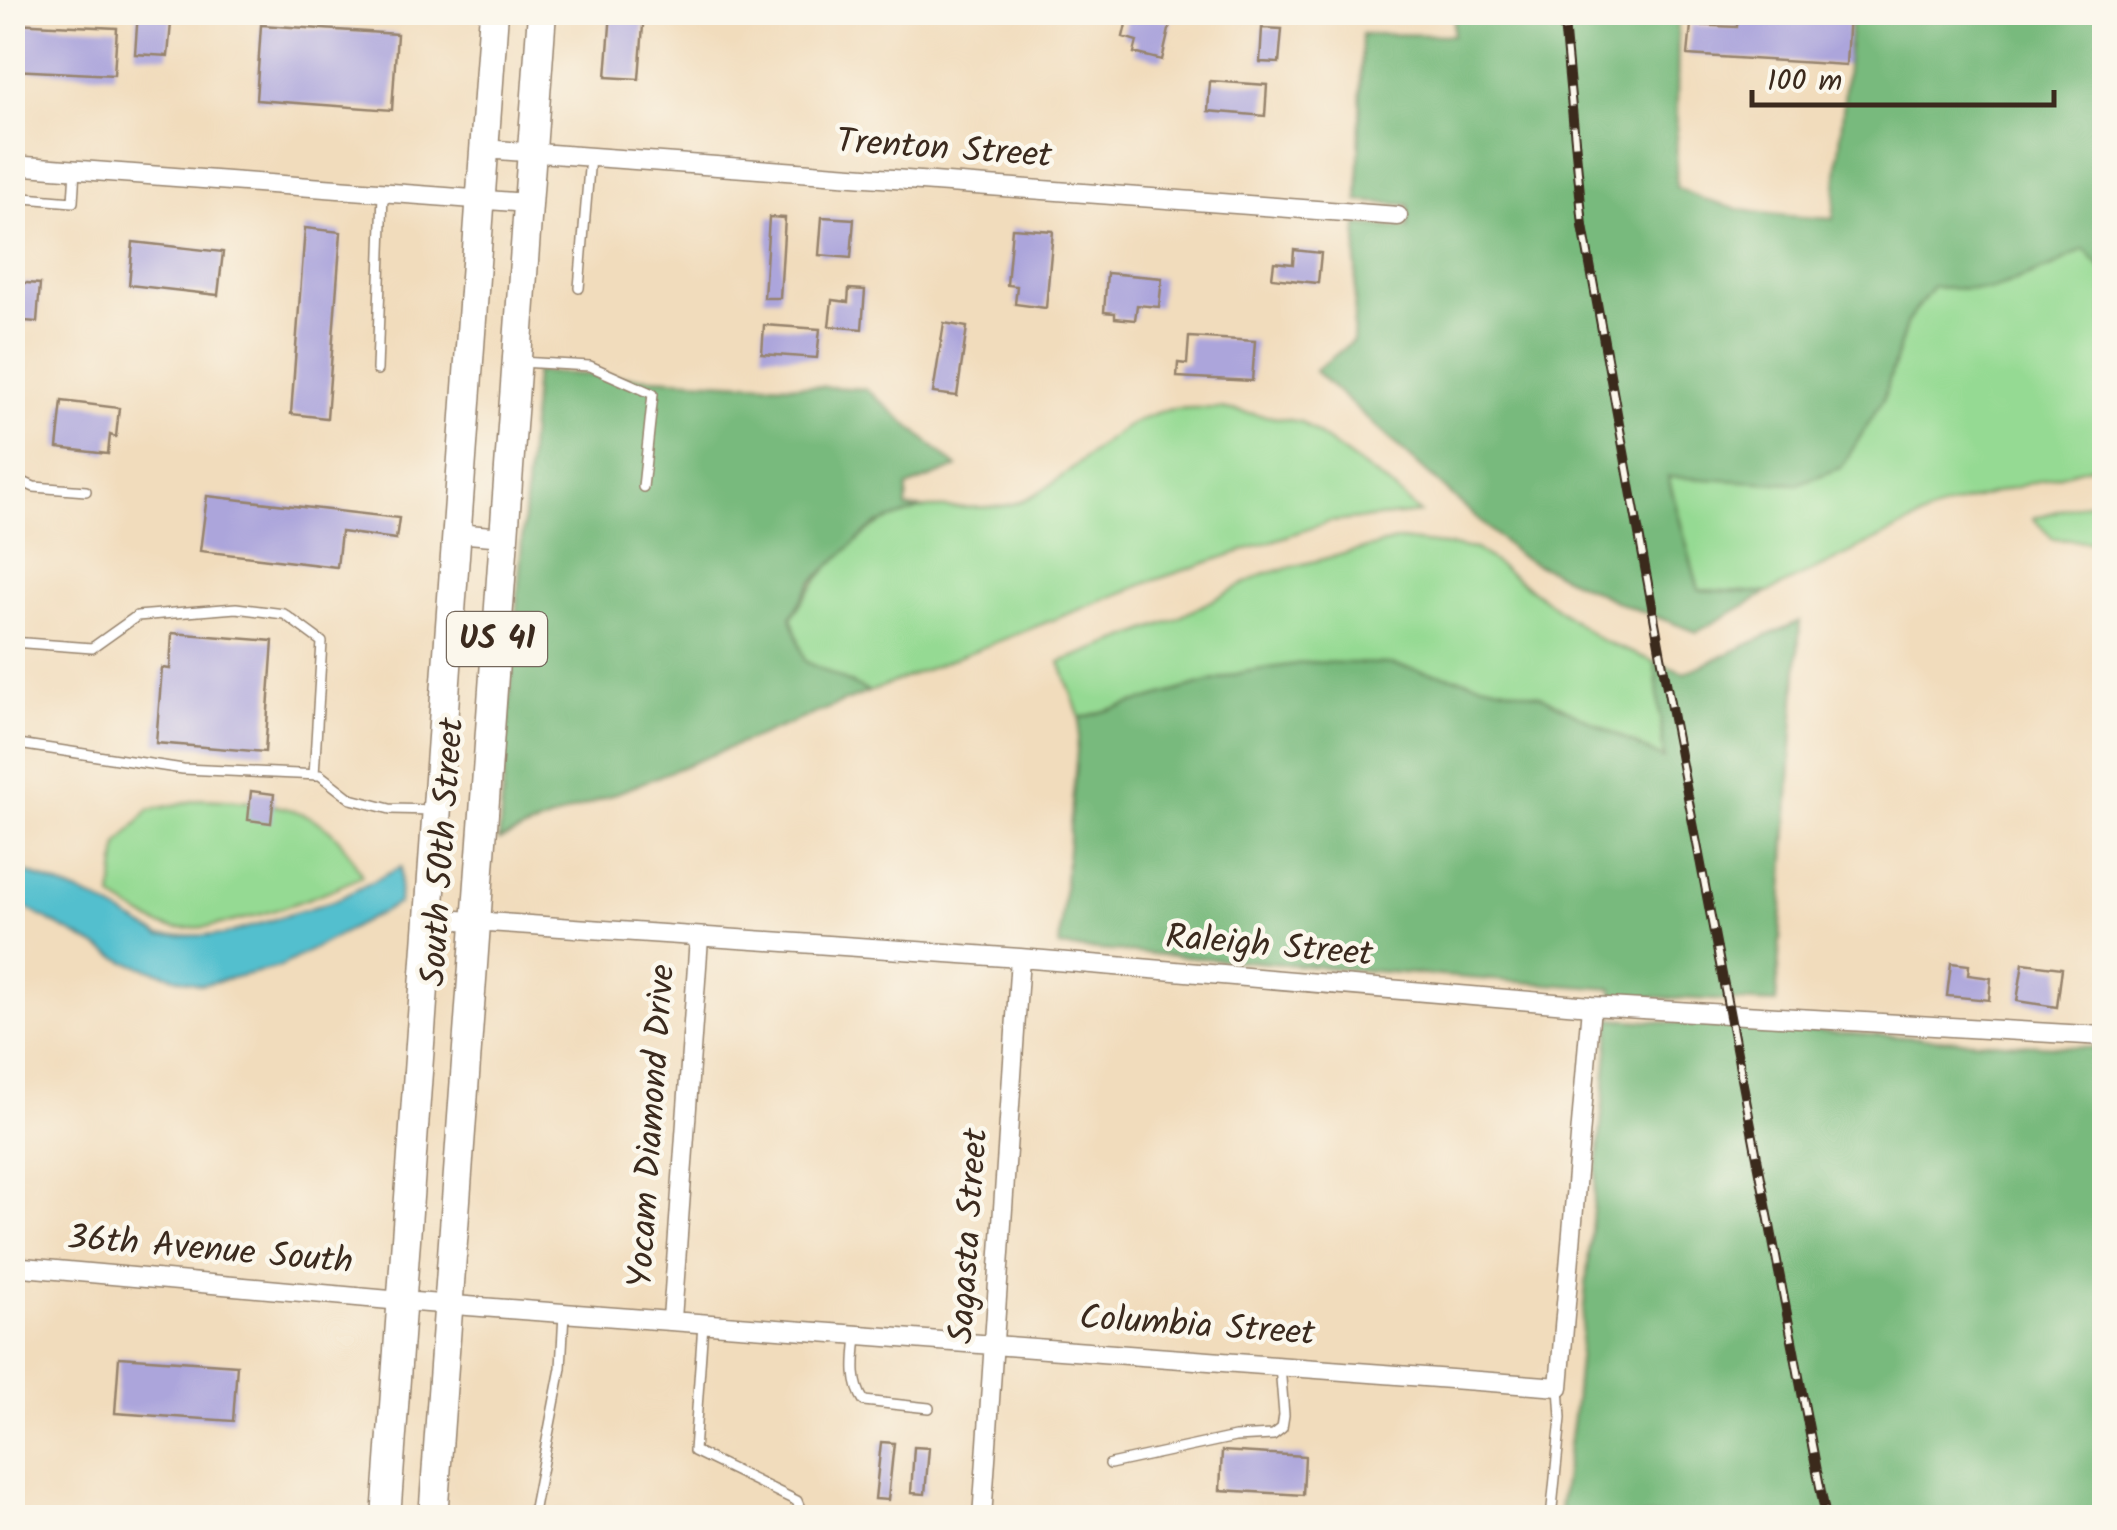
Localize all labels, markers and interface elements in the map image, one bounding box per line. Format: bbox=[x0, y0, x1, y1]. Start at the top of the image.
scale bar bbox=[1752, 45, 2054, 107]
text: 100 m bbox=[1767, 58, 1842, 106]
street label: Trenton Street bbox=[835, 115, 1054, 185]
road number: US 41 bbox=[447, 612, 547, 666]
street label: South 50th Street bbox=[407, 715, 481, 988]
street label: Raleigh Street bbox=[1163, 910, 1375, 984]
street label: Yocam Diamond Drive bbox=[614, 962, 692, 1290]
street label: Sagasta Street bbox=[935, 1126, 1005, 1346]
street label: 36th Avenue South bbox=[65, 1211, 355, 1291]
street label: Columbia Street bbox=[1077, 1291, 1317, 1363]

